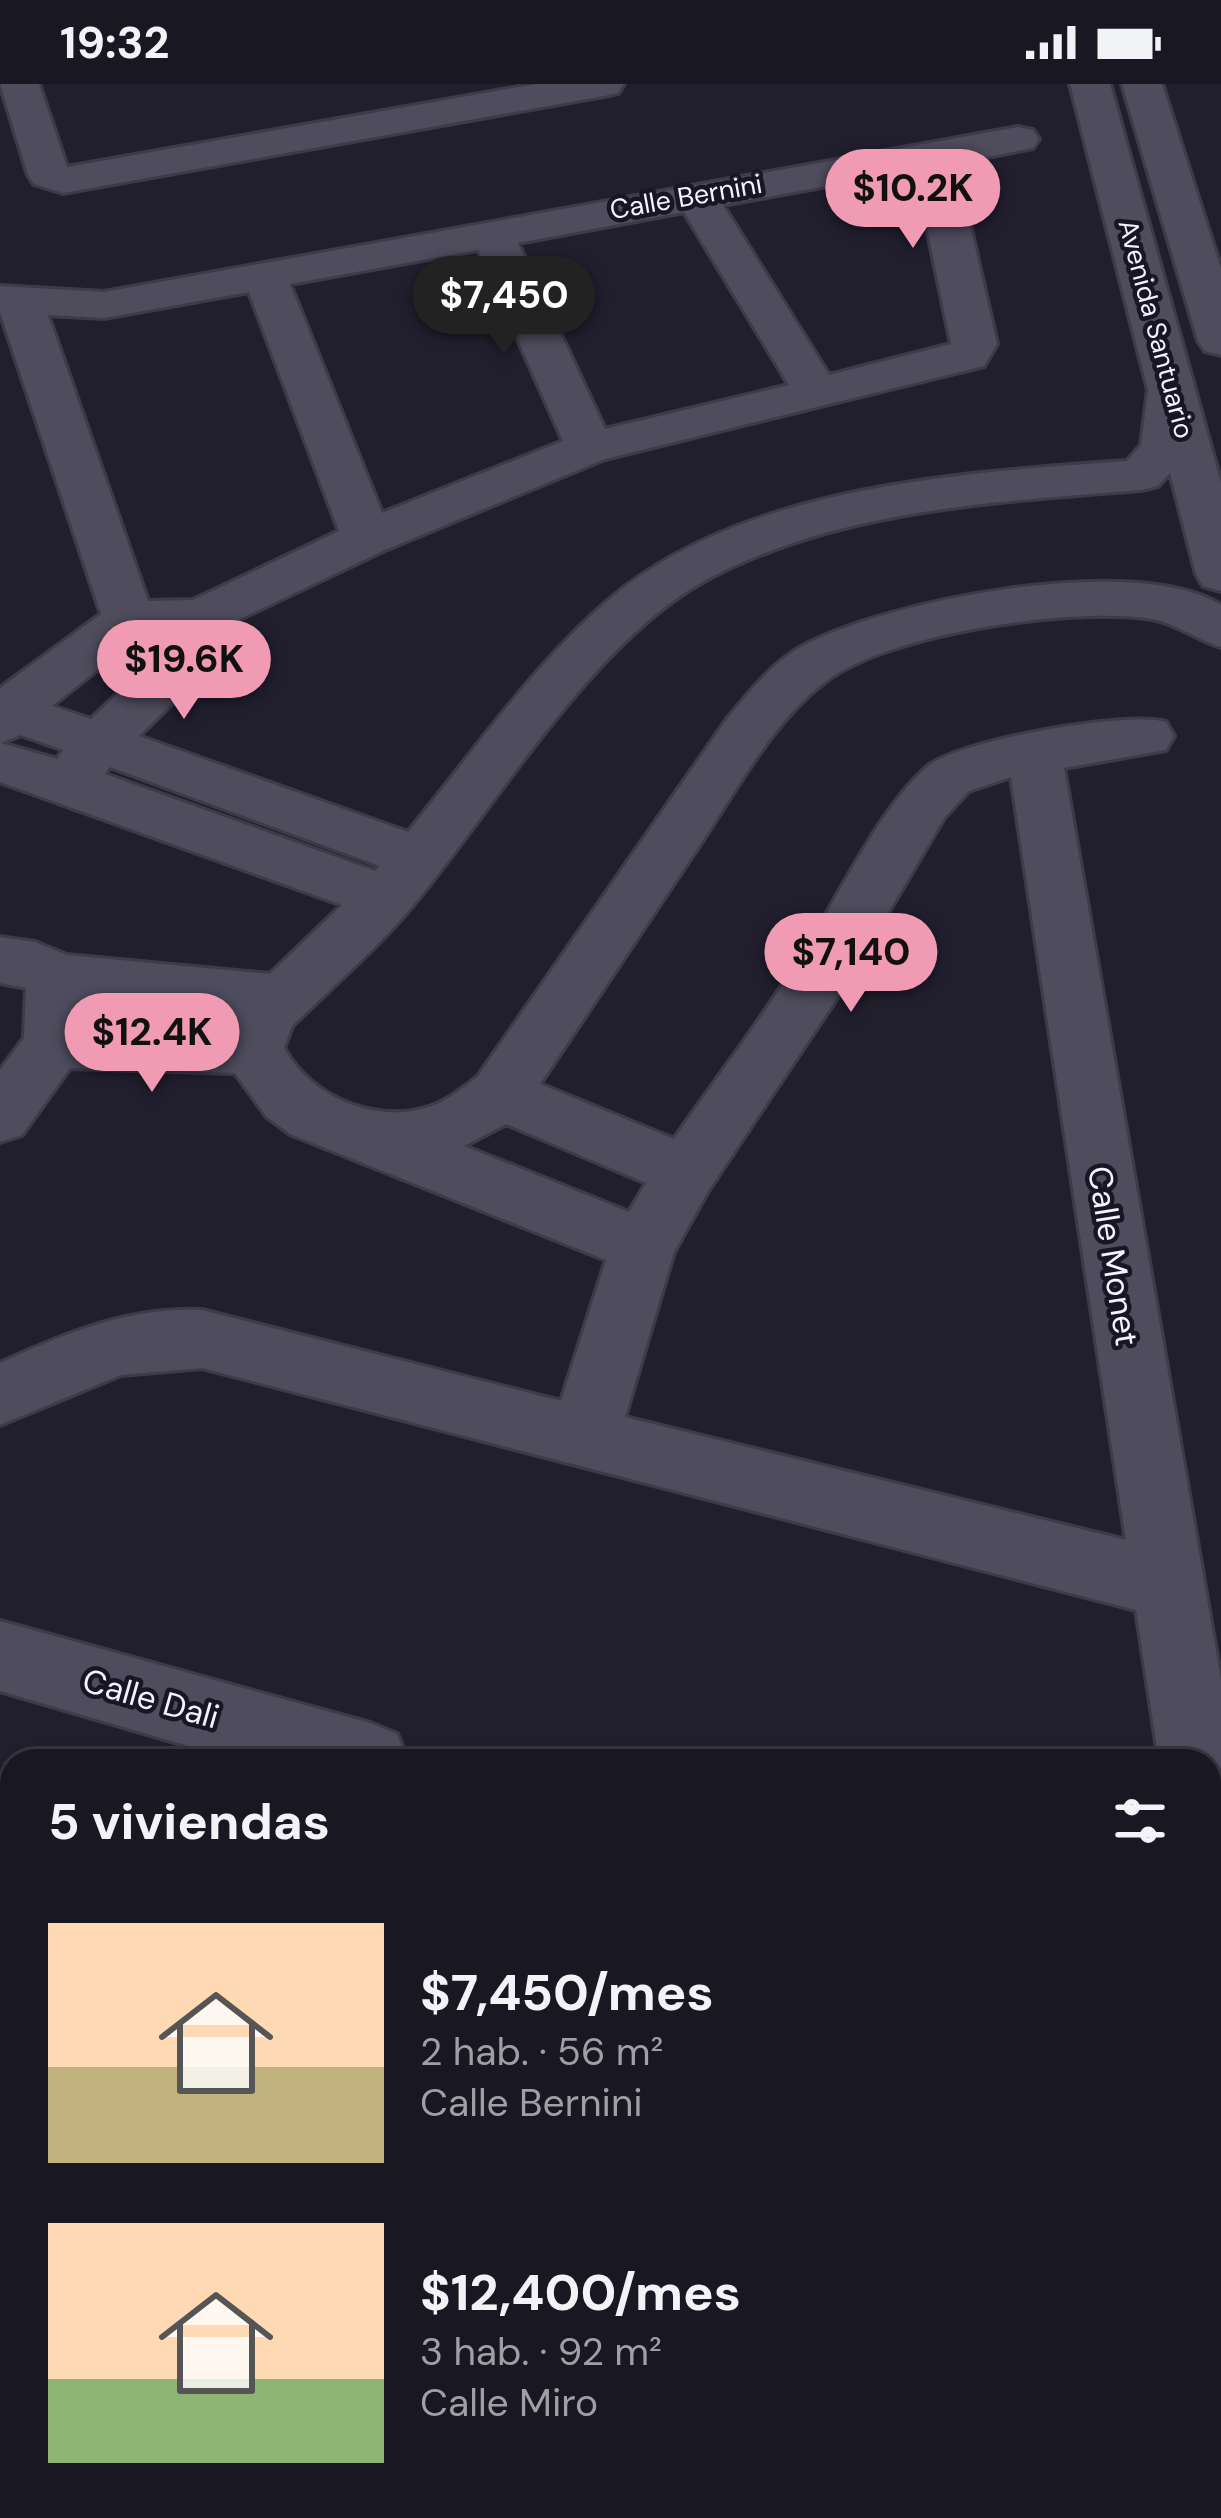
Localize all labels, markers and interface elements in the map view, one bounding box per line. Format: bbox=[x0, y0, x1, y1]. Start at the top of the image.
text: 19:32 bbox=[60, 13, 170, 72]
pin: $10.2K bbox=[815, 149, 1011, 251]
text: $10.2K bbox=[852, 162, 974, 213]
street label: Calle Bernini bbox=[607, 166, 765, 227]
street label: Avenida Santuario bbox=[1110, 216, 1203, 442]
pin: $7,450 bbox=[406, 256, 602, 358]
text: $7,450 bbox=[439, 269, 569, 320]
pin: $19.6K bbox=[86, 620, 282, 722]
text: $19.6K bbox=[124, 633, 244, 684]
pin: $7,140 bbox=[753, 913, 949, 1015]
text: $7,140 bbox=[791, 926, 911, 977]
pin: $12.4K bbox=[54, 993, 250, 1095]
text: $12.4K bbox=[92, 1006, 212, 1057]
street label: Calle Monet bbox=[1078, 1163, 1149, 1349]
street label: Calle Dali bbox=[78, 1659, 224, 1738]
text: 5 viviendas bbox=[48, 1788, 330, 1855]
icon: filters bbox=[1107, 1788, 1173, 1854]
text: $7,450/mes bbox=[420, 1959, 714, 2026]
icon: home bbox=[144, 1971, 288, 2115]
text: 2 hab. · 56 m² bbox=[420, 2026, 663, 2077]
text: Calle Bernini bbox=[420, 2077, 643, 2128]
text: $12,400/mes bbox=[420, 2259, 741, 2326]
icon: home bbox=[144, 2271, 288, 2415]
text: 3 hab. · 92 m² bbox=[420, 2326, 662, 2377]
text: Calle Miro bbox=[420, 2377, 598, 2428]

